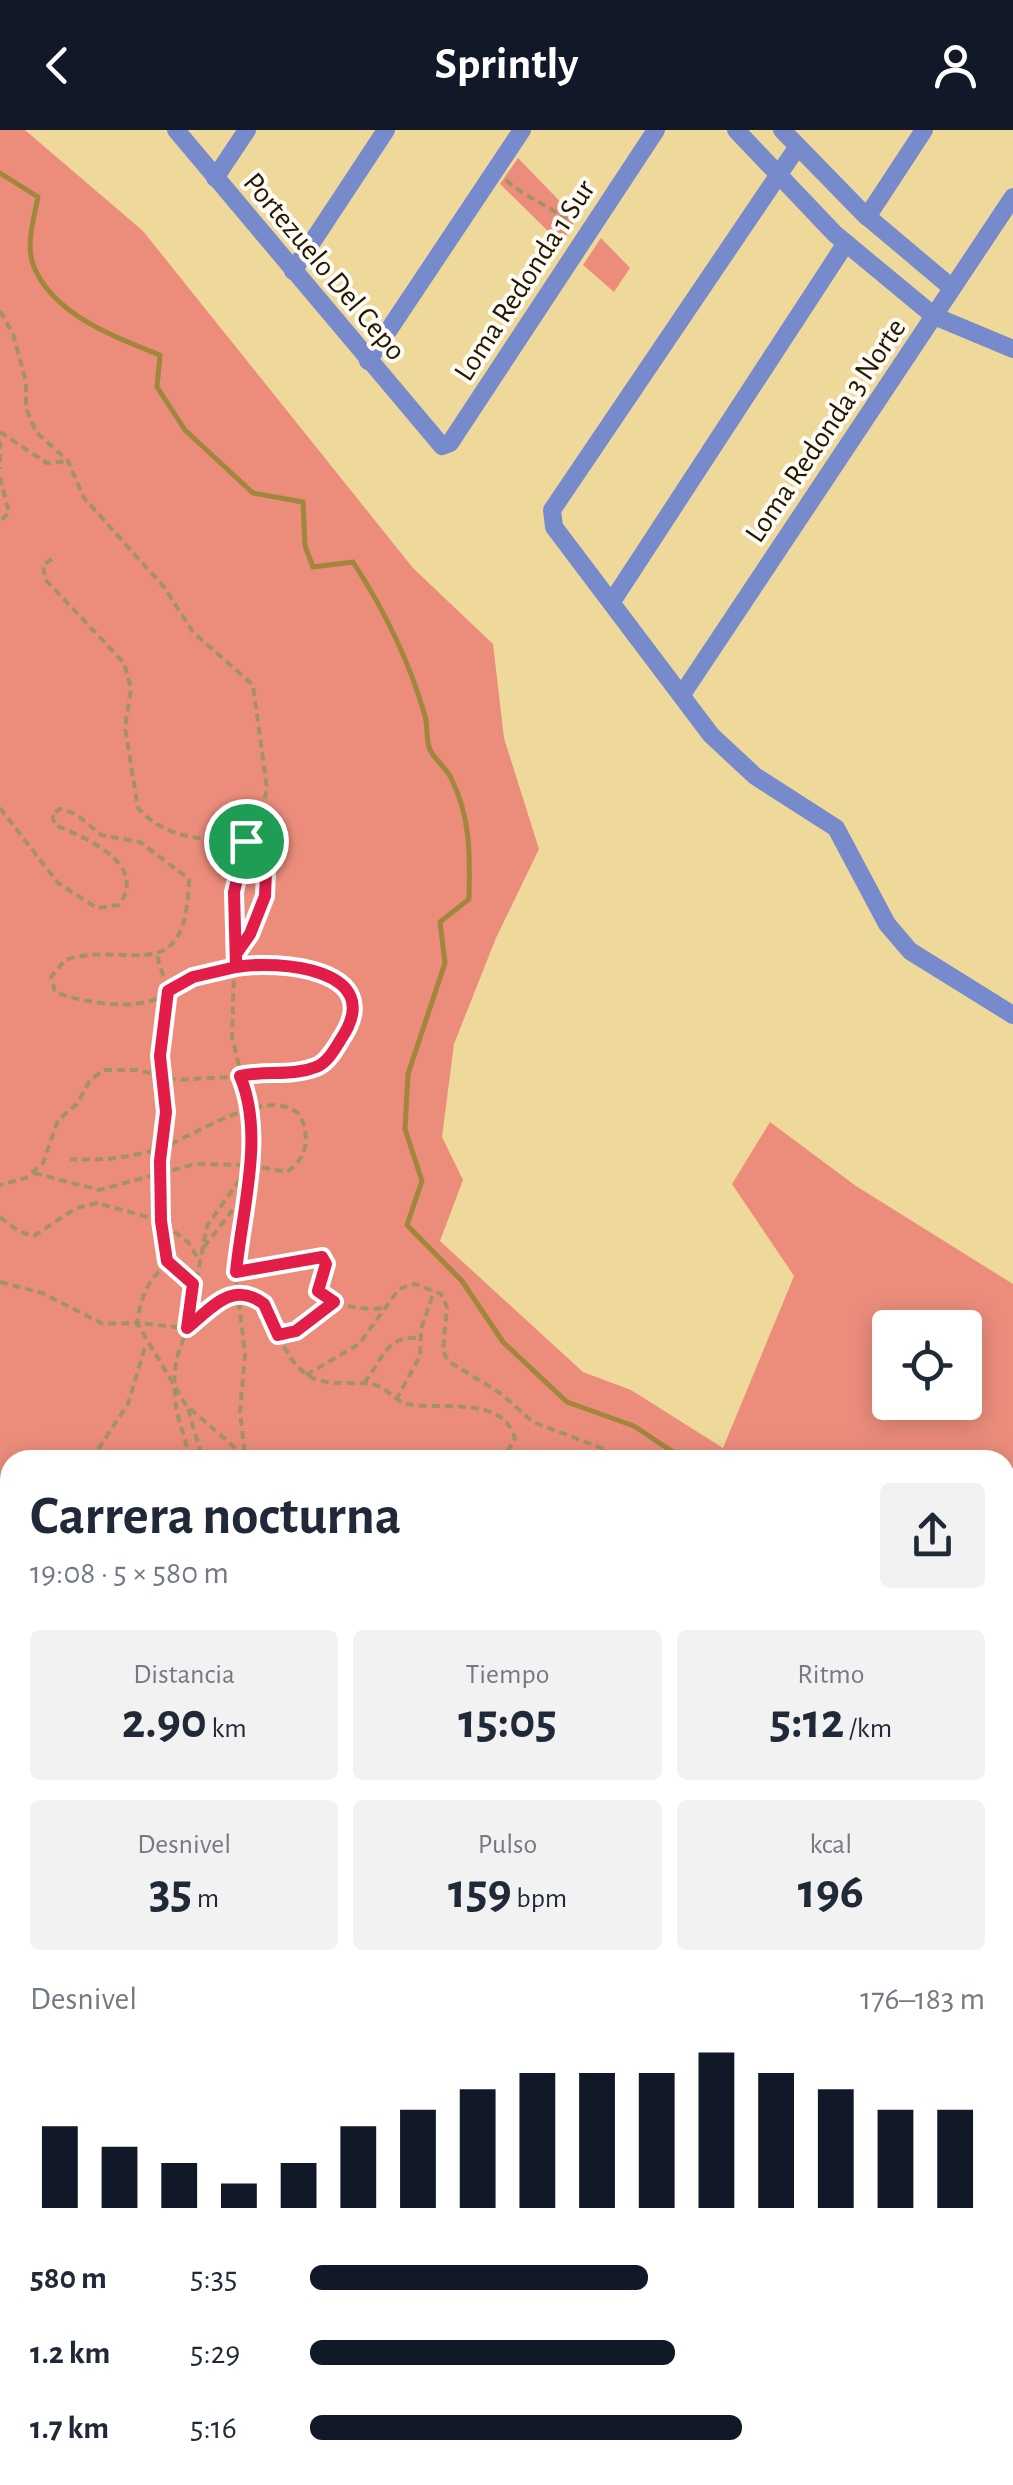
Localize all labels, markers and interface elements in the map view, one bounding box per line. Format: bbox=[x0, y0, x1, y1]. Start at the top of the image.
icon: back bbox=[30, 38, 85, 93]
icon: person bbox=[928, 38, 983, 93]
text: Sprintly bbox=[435, 42, 578, 87]
street label: Portezuelo Del Cepo bbox=[237, 167, 411, 366]
street label: Loma Redonda 1 Sur bbox=[449, 175, 601, 386]
street label: Loma Redonda 3 Norte bbox=[740, 313, 912, 548]
pin bbox=[204, 799, 289, 884]
icon: arrive bbox=[219, 814, 274, 869]
map controls bbox=[872, 1310, 982, 1420]
button: locate bbox=[872, 1310, 982, 1420]
button: share bbox=[880, 1483, 985, 1588]
text: Carrera nocturna bbox=[30, 1489, 401, 1544]
text: 19:08 · 5 × 580 m bbox=[30, 1557, 229, 1589]
text: Distancia bbox=[133, 1661, 235, 1689]
text: Tiempo bbox=[466, 1661, 549, 1689]
text: Ritmo bbox=[797, 1661, 865, 1689]
text: 2.90 bbox=[122, 1697, 207, 1747]
text: 15:05 bbox=[458, 1697, 557, 1747]
text: 5:12 bbox=[770, 1697, 844, 1747]
text: km bbox=[207, 1715, 247, 1743]
text: /km bbox=[844, 1715, 892, 1743]
text: Desnivel bbox=[137, 1831, 231, 1859]
text: Pulso bbox=[478, 1831, 537, 1859]
text: kcal bbox=[809, 1831, 852, 1859]
text: 35 bbox=[149, 1867, 192, 1917]
text: 159 bbox=[448, 1867, 512, 1917]
text: 196 bbox=[798, 1867, 864, 1917]
text: m bbox=[192, 1885, 219, 1913]
text: bpm bbox=[512, 1885, 567, 1913]
text: Desnivel bbox=[30, 1983, 137, 2015]
text: 176–183 m bbox=[860, 1983, 985, 2015]
text: 580 m bbox=[30, 2262, 107, 2294]
text: 5:35 bbox=[190, 2262, 237, 2294]
text: 1.2 km bbox=[30, 2337, 110, 2369]
text: 5:29 bbox=[190, 2337, 240, 2369]
text: 1.7 km bbox=[30, 2412, 109, 2444]
text: 5:16 bbox=[190, 2412, 237, 2444]

